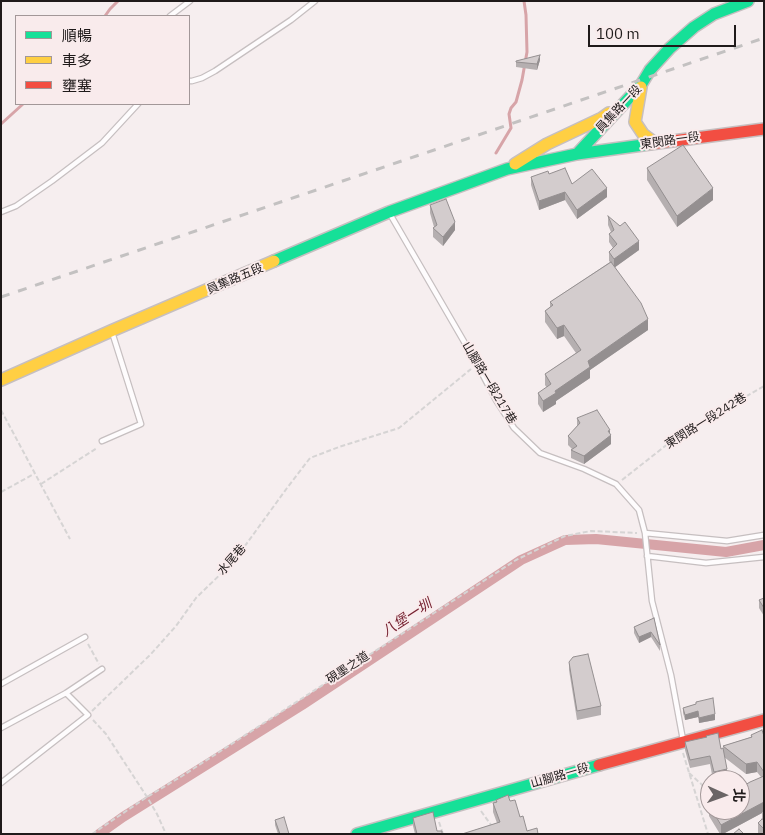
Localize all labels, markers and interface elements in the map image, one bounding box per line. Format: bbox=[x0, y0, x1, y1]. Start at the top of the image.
legend bbox=[15, 15, 190, 105]
scale bar bbox=[590, 15, 738, 47]
text: 100 m bbox=[596, 24, 640, 43]
text: 順暢 bbox=[62, 26, 92, 45]
text: 車多 bbox=[62, 51, 92, 70]
text: 壅塞 bbox=[62, 76, 92, 95]
street label: 員集路一段 bbox=[593, 82, 645, 136]
street label: 東閔路一段 bbox=[639, 130, 701, 152]
street label: 員集路五段 bbox=[205, 261, 265, 297]
street label: 山腳路一段217巷 bbox=[459, 339, 519, 427]
street label: 東閔路一段242巷 bbox=[662, 390, 750, 452]
street label: 水尾巷 bbox=[215, 542, 249, 578]
water label: 八堡一圳 bbox=[379, 596, 435, 640]
street label: 硯墨之道 bbox=[324, 649, 372, 687]
street label: 山腳路一段 bbox=[529, 761, 591, 791]
north arrow bbox=[700, 770, 750, 820]
text: 北 bbox=[730, 788, 748, 803]

